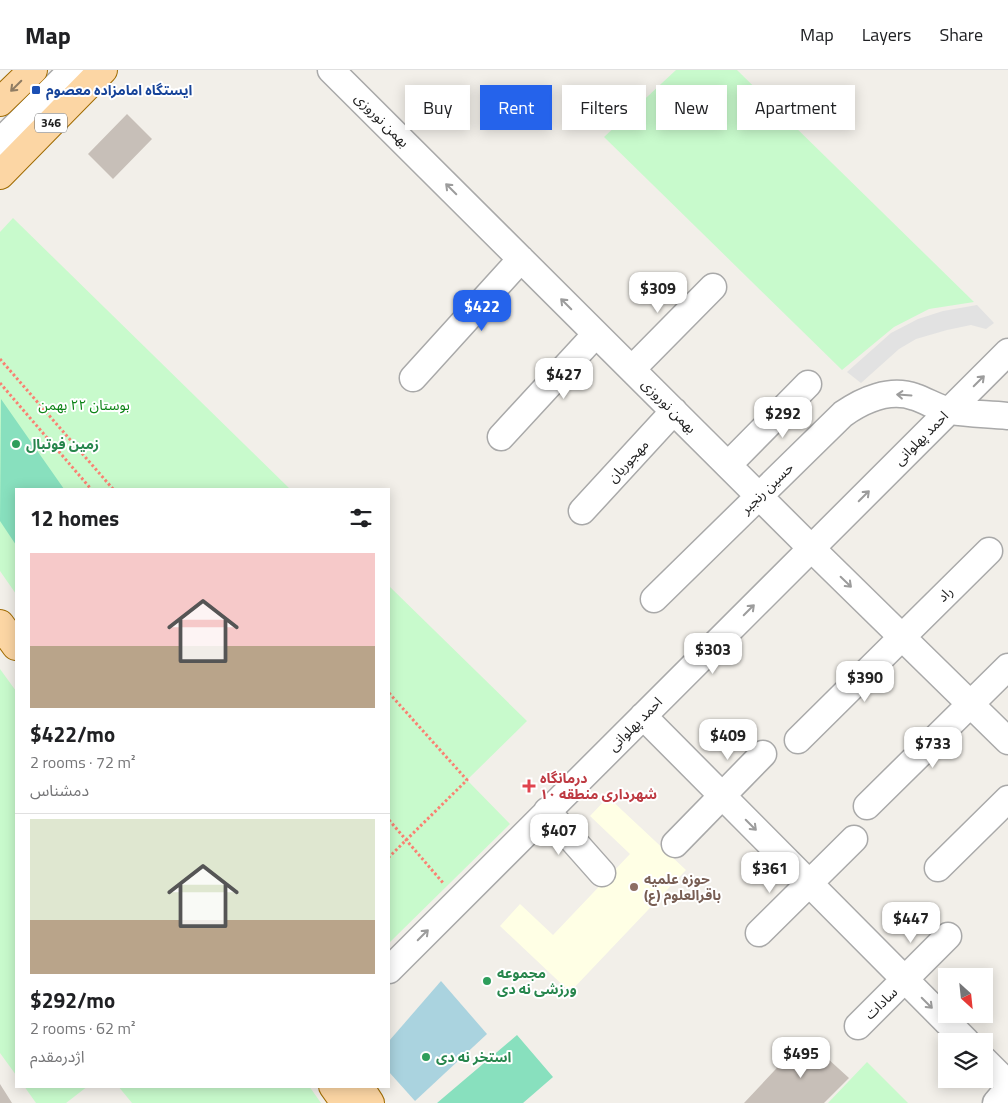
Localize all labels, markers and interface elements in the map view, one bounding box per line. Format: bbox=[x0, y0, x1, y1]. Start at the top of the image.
text: Map bbox=[25, 17, 71, 53]
text: Map bbox=[800, 21, 834, 48]
text: Layers bbox=[862, 21, 911, 48]
text: Share bbox=[939, 21, 983, 48]
place label: ایستگاه امامزاده معصوم bbox=[46, 79, 192, 101]
one-way arrow bbox=[10, 80, 23, 92]
marker: ایستگاه امامزاده معصوم bbox=[30, 84, 42, 96]
chip: Buy bbox=[405, 85, 470, 130]
chip: Rent bbox=[480, 85, 552, 130]
chip: Filters bbox=[562, 85, 646, 130]
chip: New bbox=[656, 85, 727, 130]
chip: Apartment bbox=[737, 85, 855, 130]
street label: بهمن نوروزی bbox=[350, 88, 415, 152]
road number: 346 bbox=[35, 114, 67, 132]
one-way arrow bbox=[445, 183, 457, 195]
pin: $309 bbox=[628, 272, 688, 314]
text: $309 bbox=[640, 276, 676, 300]
pin: $422 bbox=[452, 290, 512, 332]
text: $422 bbox=[464, 294, 500, 318]
one-way arrow bbox=[560, 298, 572, 310]
pin: $427 bbox=[534, 358, 594, 400]
text: $427 bbox=[546, 362, 582, 386]
street label: بهمن نوروزی bbox=[637, 374, 702, 438]
one-way arrow bbox=[973, 375, 985, 387]
one-way arrow bbox=[896, 390, 912, 400]
park label: بوستان ۲۲ بهمن bbox=[38, 394, 130, 415]
pin: $292 bbox=[753, 396, 813, 439]
text: $292 bbox=[765, 401, 801, 425]
street label: احمد پهلوانی bbox=[889, 406, 953, 470]
place label: زمین فوتبال bbox=[26, 433, 99, 454]
street label: مهجوریان bbox=[602, 434, 653, 487]
marker: زمین فوتبال bbox=[10, 438, 22, 450]
street label: حسین رنجبر bbox=[735, 457, 798, 519]
one-way arrow bbox=[858, 489, 870, 502]
text: 12 homes bbox=[30, 502, 119, 534]
icon: filters bbox=[347, 504, 375, 532]
one-way arrow bbox=[840, 576, 852, 588]
street label: راد bbox=[932, 581, 957, 606]
icon: home bbox=[158, 586, 248, 676]
one-way arrow bbox=[743, 604, 755, 616]
pin: $303 bbox=[683, 632, 743, 675]
text: $303 bbox=[695, 637, 731, 661]
pin: $390 bbox=[835, 660, 895, 703]
text: $390 bbox=[847, 665, 883, 689]
street label: احمد پهلوانی bbox=[603, 692, 667, 756]
text: $422/mo bbox=[30, 718, 115, 750]
pin: $409 bbox=[698, 718, 758, 761]
text: $409 bbox=[710, 723, 746, 747]
pin: $733 bbox=[903, 726, 963, 769]
text: $733 bbox=[915, 731, 951, 755]
text: 2 rooms · 72 m² bbox=[30, 750, 135, 774]
place label: درمانگاه شهرداری منطقه ۱۰ bbox=[540, 767, 657, 804]
text: دمشناس bbox=[30, 778, 89, 802]
marker: درمانگاه شهرداری منطقه ۱۰ bbox=[522, 779, 536, 793]
pin: $407 bbox=[529, 814, 589, 856]
text: $407 bbox=[541, 818, 577, 842]
one-way arrow bbox=[745, 819, 758, 831]
icon: home bbox=[158, 851, 248, 941]
pin: $361 bbox=[740, 852, 800, 894]
text: $361 bbox=[752, 856, 788, 880]
place label: حوزه علمیه باقرالعلوم (ع) bbox=[644, 868, 721, 906]
marker: حوزه علمیه باقرالعلوم (ع) bbox=[628, 881, 640, 893]
pin: $447 bbox=[881, 902, 941, 944]
text: $447 bbox=[893, 906, 929, 930]
one-way arrow bbox=[417, 929, 429, 941]
place label: مجموعه ورزشی نه دی bbox=[497, 962, 577, 999]
north arrow bbox=[938, 968, 992, 1022]
map controls bbox=[938, 968, 993, 1088]
marker: مجموعه ورزشی نه دی bbox=[481, 975, 493, 987]
street label: سادات bbox=[859, 982, 902, 1024]
text: $292/mo bbox=[30, 984, 115, 1016]
one-way arrow bbox=[921, 996, 933, 1009]
text: 2 rooms · 62 m² bbox=[30, 1016, 135, 1040]
button: layers bbox=[938, 1033, 993, 1088]
pin: $495 bbox=[771, 1036, 831, 1079]
text: $495 bbox=[783, 1041, 819, 1065]
text: اژدرمقدم bbox=[30, 1044, 85, 1068]
place label: استخر نه دی bbox=[436, 1046, 512, 1067]
marker: استخر نه دی bbox=[420, 1051, 432, 1063]

